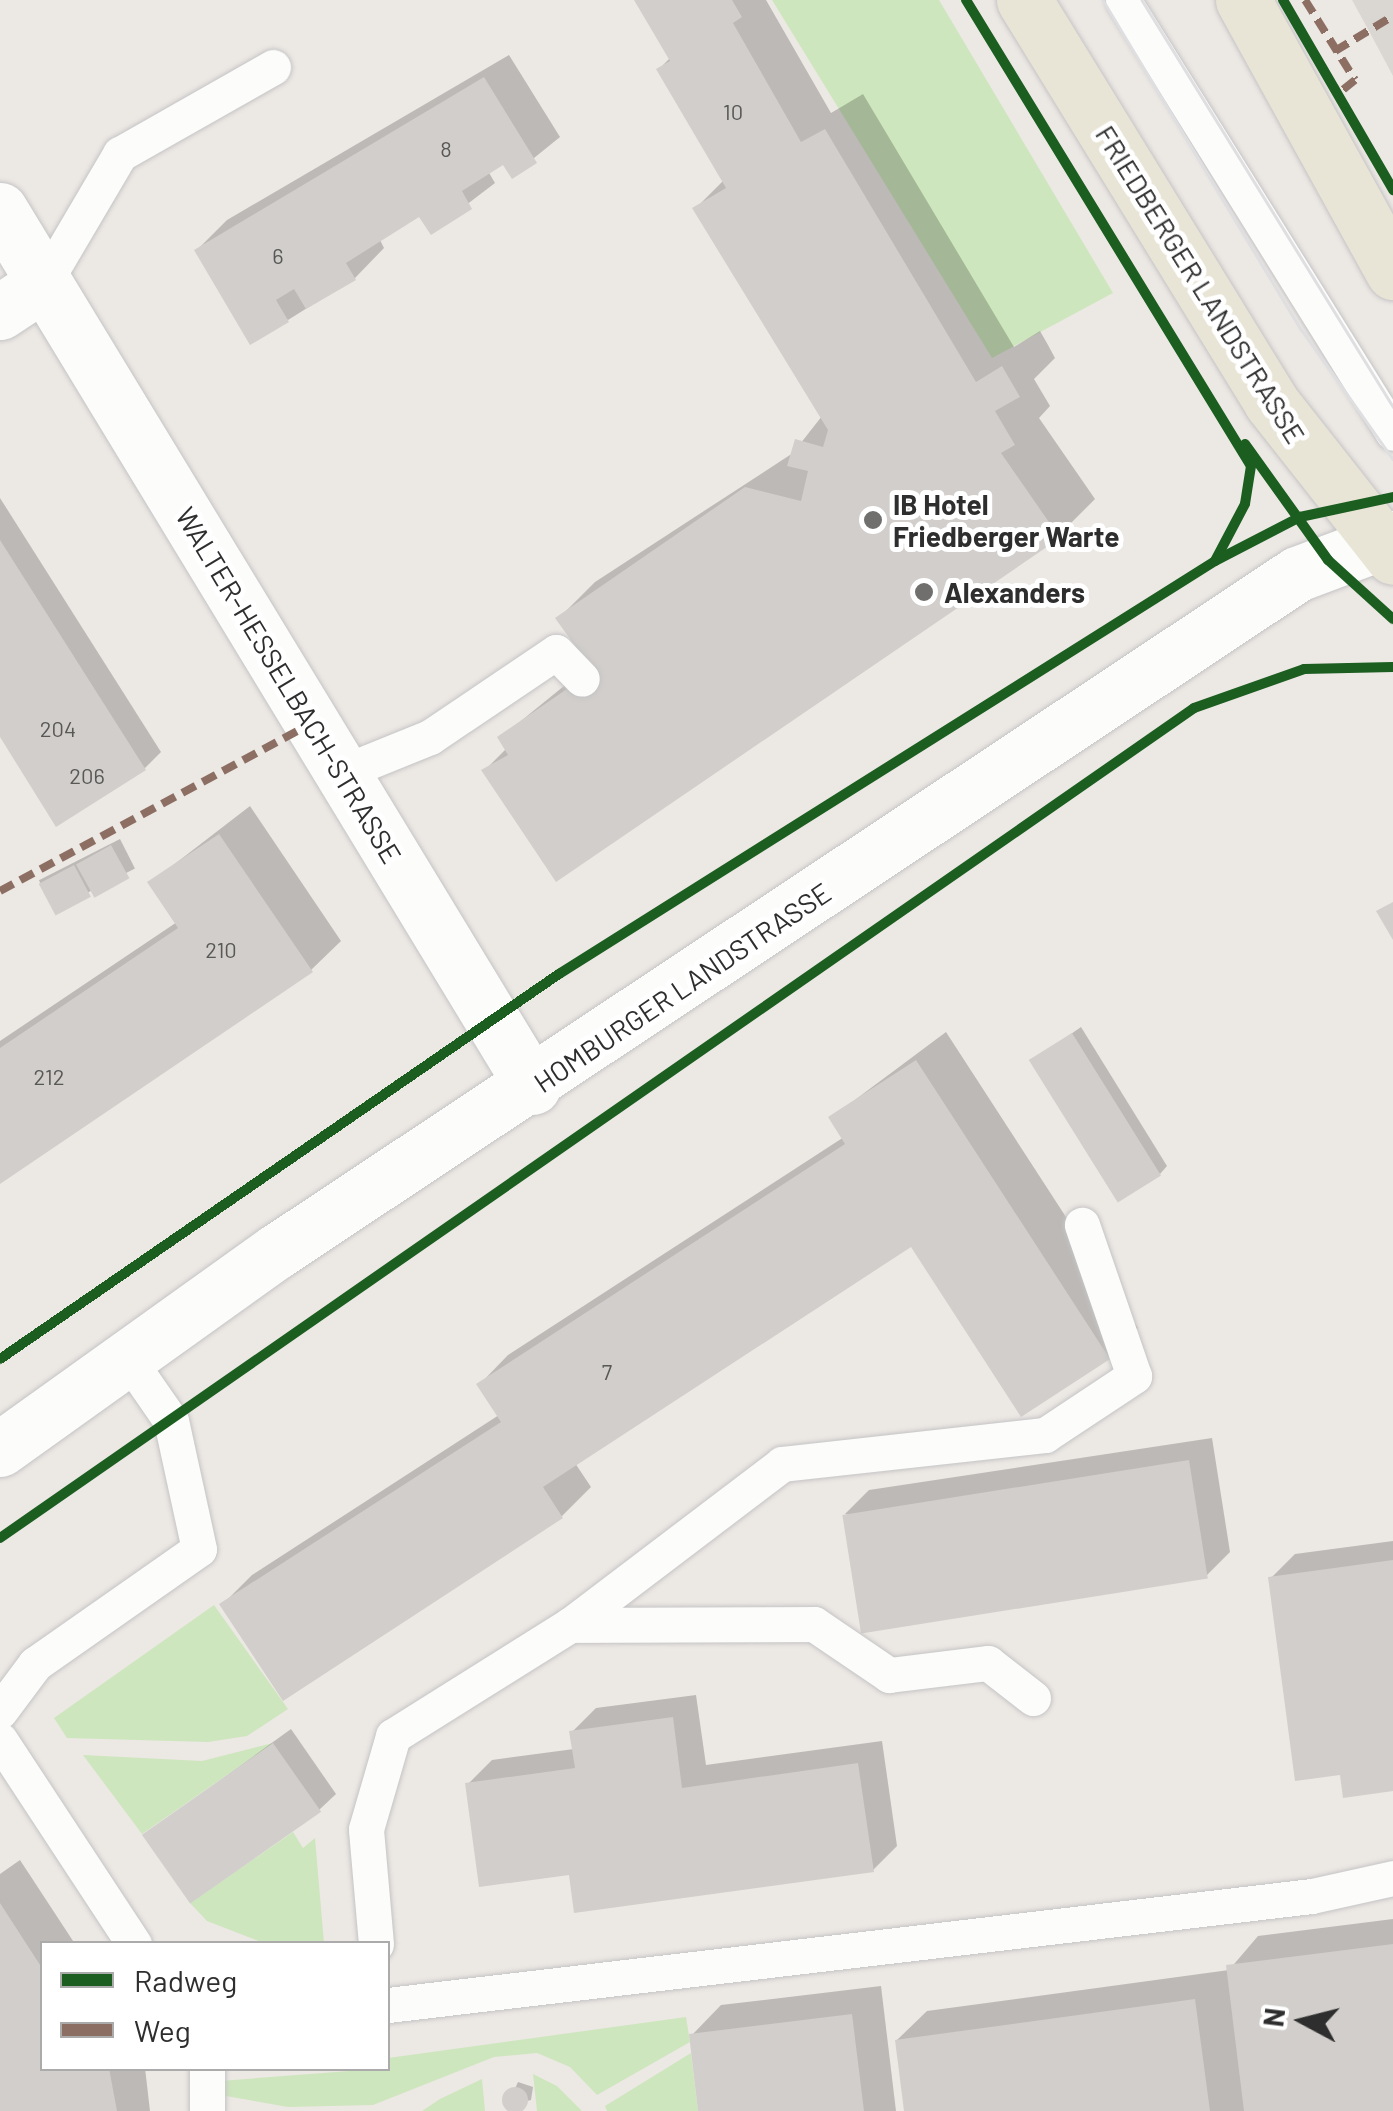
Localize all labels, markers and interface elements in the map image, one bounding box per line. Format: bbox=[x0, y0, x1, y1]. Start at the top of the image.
house number: 10 bbox=[723, 99, 743, 125]
street label: FRIEDBERGER LANDSTRASSE bbox=[1089, 119, 1313, 449]
house number: 8 bbox=[440, 136, 452, 162]
house number: 6 bbox=[272, 243, 284, 269]
place label: IB Hotel Friedberger Warte bbox=[893, 487, 1119, 553]
street label: WALTER-HESSELBACH-STRASSE bbox=[169, 501, 409, 869]
marker: IB Hotel Friedberger Warte bbox=[862, 509, 884, 531]
place label: Alexanders bbox=[944, 575, 1085, 609]
marker: Alexanders bbox=[913, 581, 935, 603]
house number: 204 bbox=[40, 716, 76, 742]
house number: 206 bbox=[69, 763, 105, 789]
street label: HOMBURGER LANDSTRASSE bbox=[527, 875, 837, 1099]
house number: 210 bbox=[205, 937, 237, 963]
house number: 212 bbox=[34, 1064, 64, 1090]
house number: 7 bbox=[602, 1359, 612, 1385]
legend bbox=[40, 1941, 390, 2071]
text: Radweg bbox=[134, 1962, 237, 1998]
north arrow bbox=[1253, 1971, 1353, 2071]
text: N bbox=[1255, 2006, 1291, 2029]
text: Weg bbox=[134, 2012, 191, 2048]

